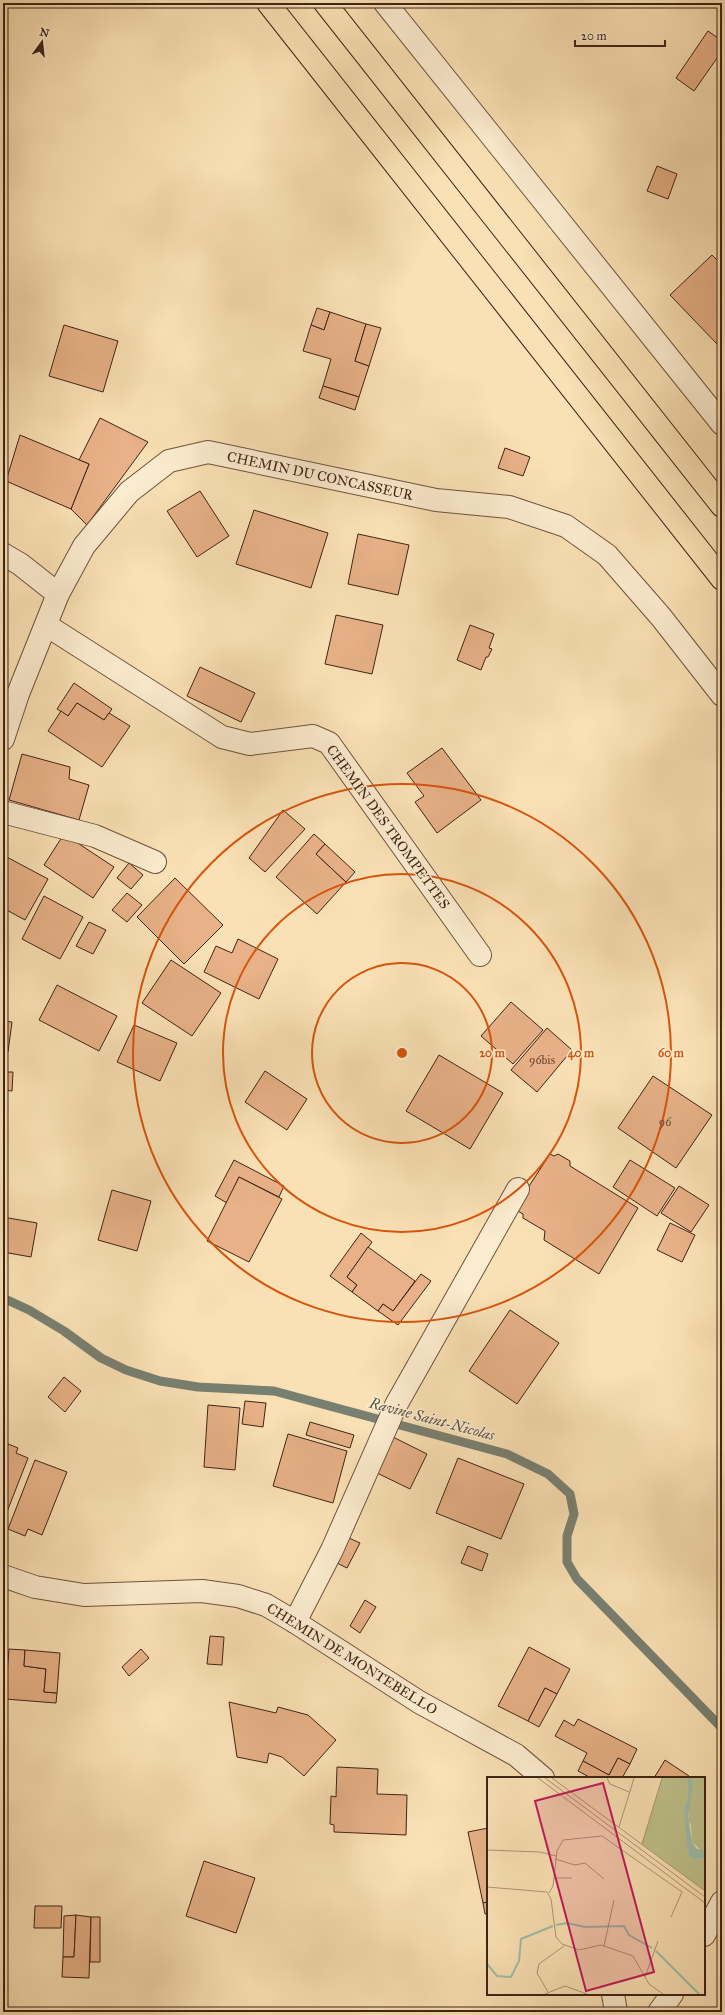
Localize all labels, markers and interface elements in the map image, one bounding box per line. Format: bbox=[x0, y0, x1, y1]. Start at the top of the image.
north arrow bbox=[22, 22, 62, 62]
scale bar bbox=[575, 22, 665, 48]
text: N bbox=[38, 25, 51, 40]
text: 20 m bbox=[581, 29, 607, 43]
street label: CHEMIN DU CONCASSEUR bbox=[225, 448, 416, 504]
street label: CHEMIN DES TROMPETTES bbox=[323, 742, 453, 912]
centre of rings bbox=[395, 1046, 409, 1060]
text: 20 m bbox=[479, 1046, 506, 1060]
text: 40 m bbox=[568, 1046, 595, 1061]
text: 60 m bbox=[658, 1046, 685, 1060]
house number: 96bis bbox=[529, 1053, 555, 1067]
house number: 96 bbox=[659, 1115, 672, 1129]
water label: Ravine Saint-Nicolas bbox=[367, 1393, 497, 1445]
street label: CHEMIN DE MONTEBELLO bbox=[264, 1599, 440, 1719]
inset map bbox=[487, 1777, 705, 1995]

